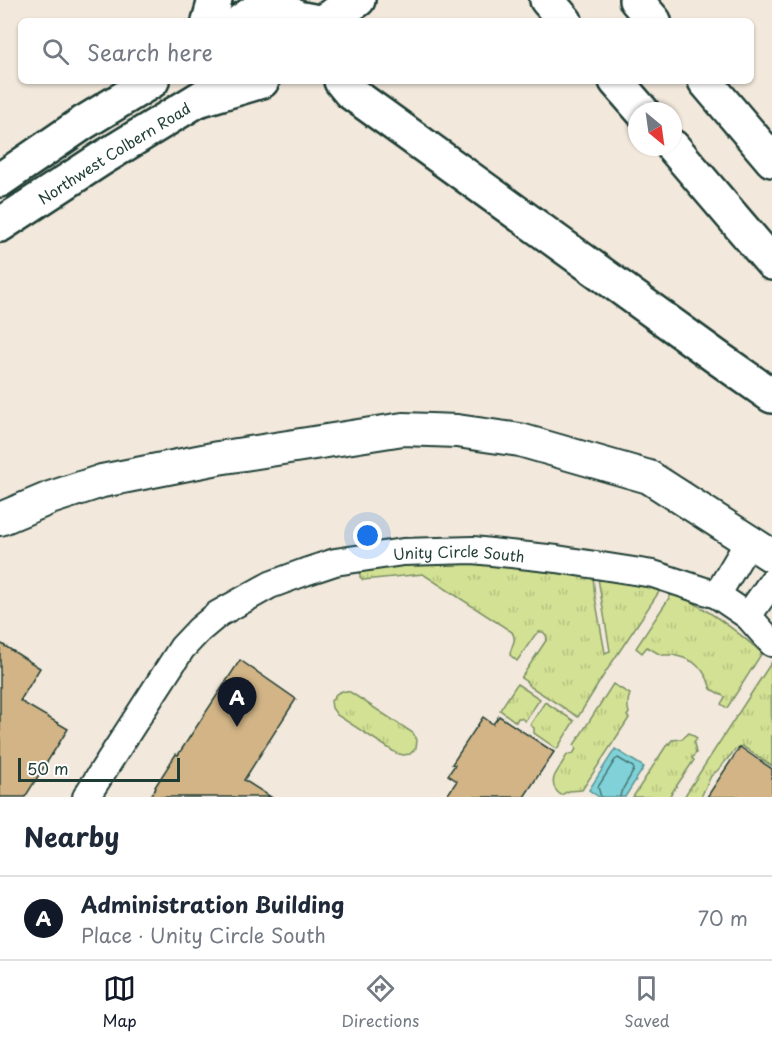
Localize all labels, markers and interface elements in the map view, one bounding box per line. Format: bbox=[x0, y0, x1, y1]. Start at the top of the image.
search box bbox=[18, 18, 754, 84]
icon: search bbox=[39, 35, 72, 68]
text: Search here bbox=[87, 35, 213, 68]
street label: Northwest Colbern Road bbox=[33, 96, 194, 209]
north arrow bbox=[628, 102, 682, 156]
your location bbox=[353, 521, 382, 550]
street label: Unity Circle South bbox=[391, 538, 526, 567]
pin: A bbox=[218, 678, 256, 727]
scale bar bbox=[18, 755, 180, 782]
text: 50 m bbox=[27, 756, 68, 780]
text: Nearby bbox=[24, 817, 119, 856]
text: Administration Building bbox=[81, 887, 344, 920]
text: A bbox=[36, 903, 51, 933]
text: 70 m bbox=[698, 903, 748, 933]
text: Place · Unity Circle South bbox=[81, 920, 326, 950]
tab: Map bbox=[102, 972, 137, 1032]
tab: Directions bbox=[341, 972, 419, 1032]
tab: Saved bbox=[624, 972, 670, 1032]

